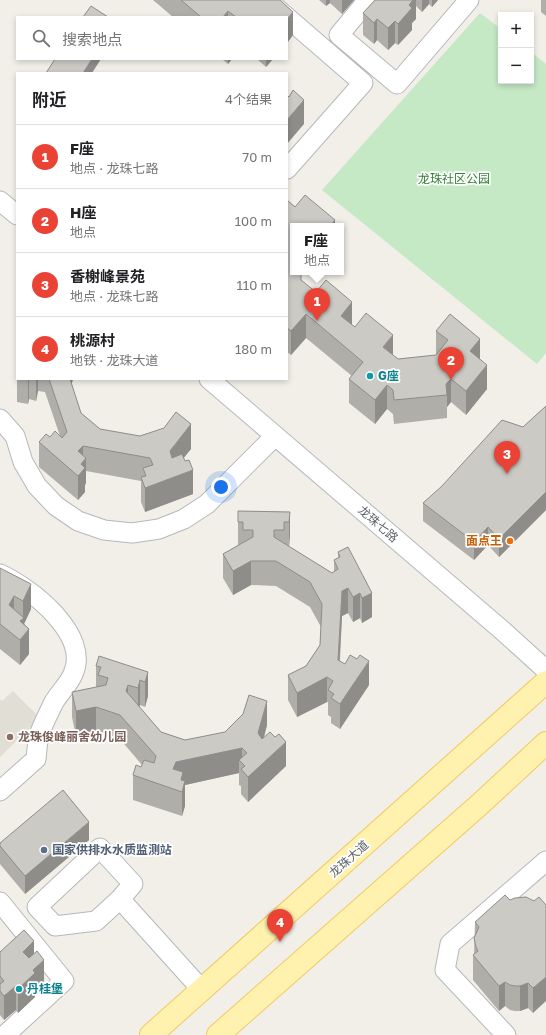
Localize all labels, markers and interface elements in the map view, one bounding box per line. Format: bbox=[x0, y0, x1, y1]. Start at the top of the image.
map controls bbox=[498, 12, 534, 84]
button: + bbox=[498, 12, 534, 48]
search box bbox=[16, 16, 288, 60]
icon: search bbox=[30, 27, 52, 49]
text: 搜索地点 bbox=[62, 30, 122, 48]
button: − bbox=[498, 48, 534, 84]
text: 附近 bbox=[32, 89, 66, 110]
text: 4个结果 bbox=[225, 91, 272, 107]
text: F座 bbox=[70, 139, 94, 157]
text: 1 bbox=[42, 149, 48, 165]
text: 70 m bbox=[242, 149, 272, 165]
text: 地点 · 龙珠七路 bbox=[70, 160, 158, 176]
park label: 龙珠社区公园 bbox=[418, 171, 490, 186]
text: H座 bbox=[70, 203, 96, 221]
text: 2 bbox=[41, 213, 49, 229]
text: 100 m bbox=[235, 213, 272, 229]
popup bbox=[290, 223, 344, 275]
text: 地点 bbox=[70, 224, 96, 240]
text: F座 bbox=[304, 231, 328, 249]
text: 地点 bbox=[304, 252, 330, 268]
text: 香榭峰景苑 bbox=[70, 267, 145, 285]
text: 3 bbox=[41, 277, 49, 293]
text: 110 m bbox=[237, 277, 272, 293]
text: 地点 · 龙珠七路 bbox=[70, 288, 158, 304]
pin: 1 bbox=[304, 288, 330, 321]
text: 桃源村 bbox=[70, 331, 115, 349]
text: 4 bbox=[41, 341, 49, 357]
text: 180 m bbox=[235, 341, 272, 357]
pin: 2 bbox=[438, 347, 464, 380]
text: 地铁 · 龙珠大道 bbox=[70, 352, 158, 368]
place label: G座 bbox=[378, 368, 399, 383]
marker: G座 bbox=[365, 371, 375, 381]
pin: 3 bbox=[494, 441, 520, 474]
your location bbox=[211, 477, 231, 497]
street label: 龙珠七路 bbox=[355, 502, 401, 545]
place label: 面点王 bbox=[466, 533, 502, 548]
marker: 面点王 bbox=[505, 536, 515, 546]
place label: 龙珠俊峰丽舍幼儿园 bbox=[18, 729, 126, 744]
marker: 龙珠俊峰丽舍幼儿园 bbox=[5, 732, 15, 742]
street label: 龙珠大道 bbox=[326, 837, 372, 880]
place label: 国家供排水水质监测站 bbox=[52, 842, 172, 857]
marker: 国家供排水水质监测站 bbox=[39, 845, 49, 855]
pin: 4 bbox=[267, 909, 293, 942]
place label: 丹桂堡 bbox=[27, 981, 63, 996]
marker: 丹桂堡 bbox=[14, 984, 24, 994]

